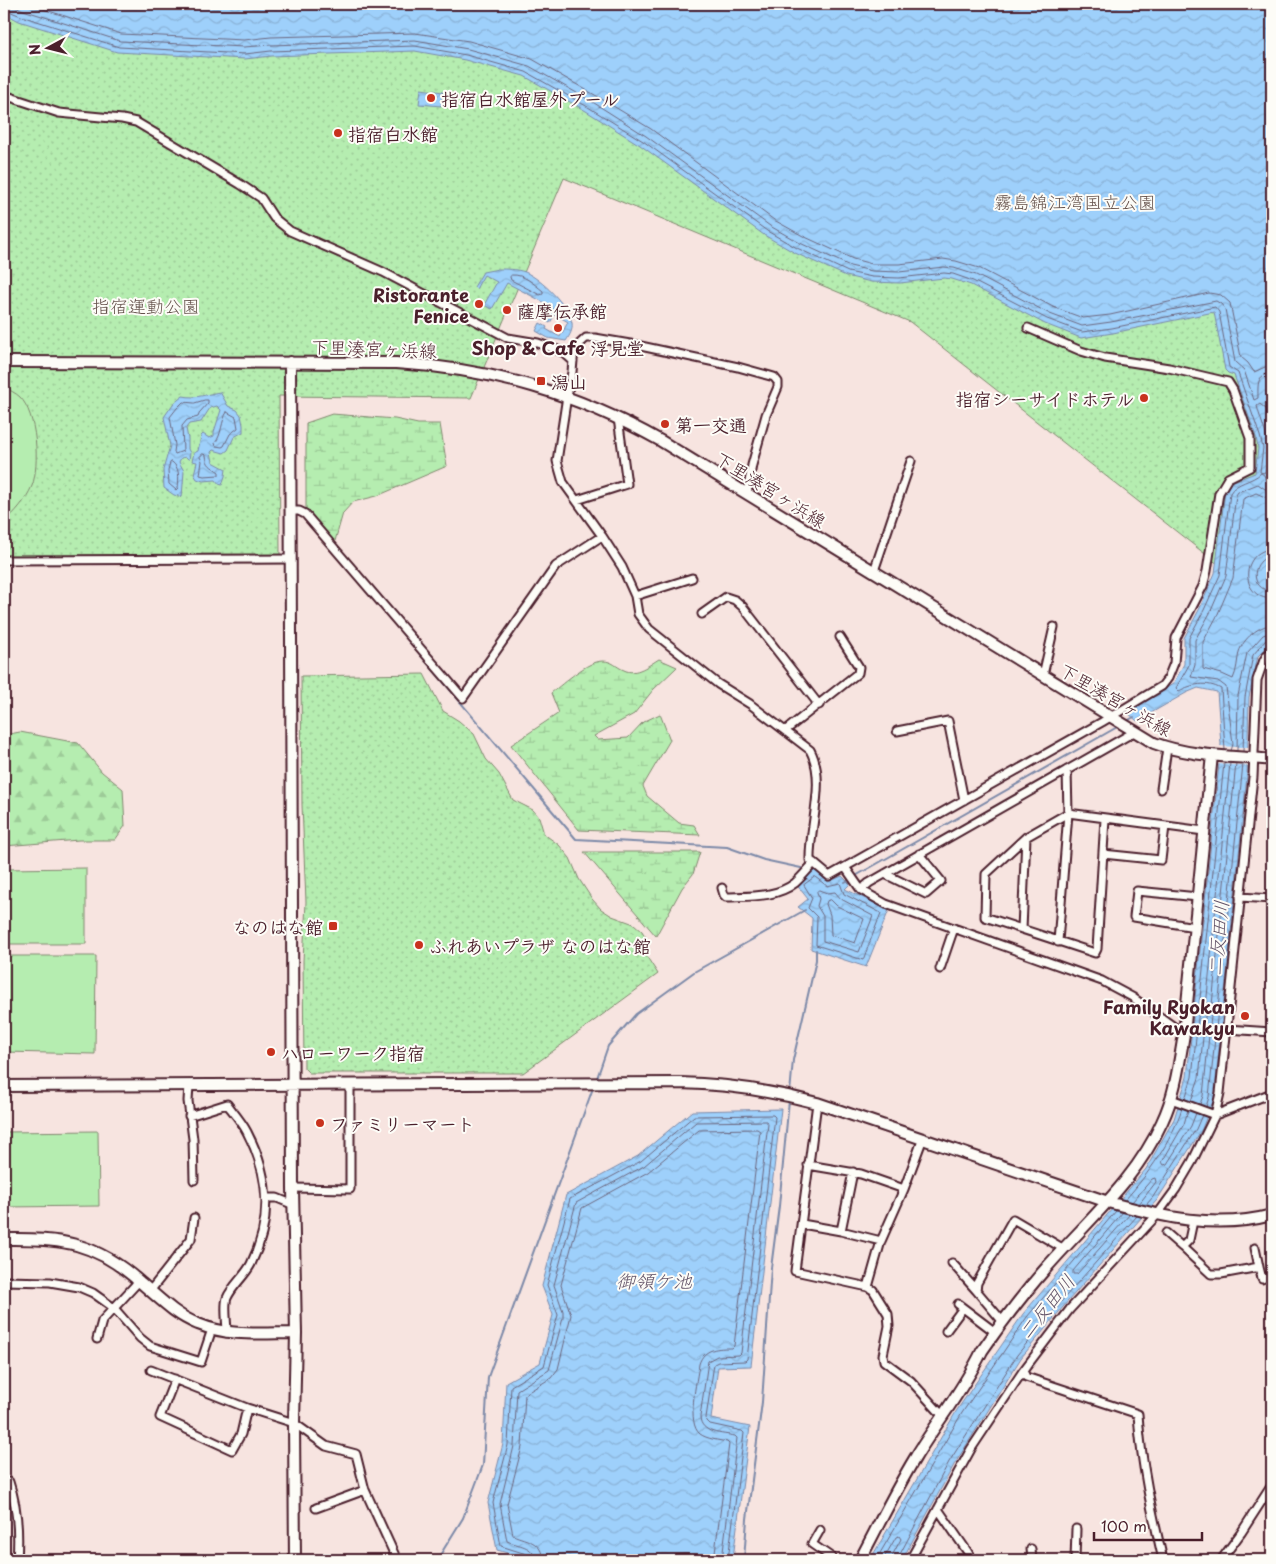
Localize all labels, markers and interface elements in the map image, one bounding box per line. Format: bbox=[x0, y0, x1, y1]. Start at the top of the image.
north arrow bbox=[22, 22, 72, 72]
text: N bbox=[24, 43, 46, 56]
place label: 指宿白水館屋外プール bbox=[441, 85, 619, 112]
marker: 指宿白水館屋外プール bbox=[425, 92, 437, 104]
place label: 指宿白水館 bbox=[348, 120, 438, 147]
marker: 指宿白水館 bbox=[332, 127, 344, 139]
park label: 霧島錦江湾国立公園 bbox=[994, 188, 1156, 215]
place label: Ristorante Fenice bbox=[373, 281, 469, 329]
park label: 指宿運動公園 bbox=[92, 292, 200, 319]
place label: 薩摩伝承館 bbox=[517, 297, 607, 324]
marker: Ristorante Fenice bbox=[473, 298, 485, 310]
marker: 薩摩伝承館 bbox=[501, 304, 513, 316]
marker: Shop & Cafe 浮見堂 bbox=[552, 322, 564, 334]
street label: 下里湊宮ヶ浜線 bbox=[311, 332, 437, 364]
place label: Shop & Cafe 浮見堂 bbox=[472, 334, 644, 361]
place label: 潟山 bbox=[551, 368, 587, 395]
marker: 潟山 bbox=[535, 375, 547, 387]
place label: 指宿シーサイドホテル bbox=[955, 385, 1134, 412]
marker: 指宿シーサイドホテル bbox=[1138, 392, 1150, 404]
place label: 第一交通 bbox=[675, 411, 747, 438]
marker: 第一交通 bbox=[659, 418, 671, 430]
street label: 下里湊宮ヶ浜線 bbox=[710, 444, 832, 534]
street label: 下里湊宮ヶ浜線 bbox=[1055, 656, 1177, 742]
water label: 二反田川 bbox=[1200, 899, 1234, 977]
place label: なのはな館 bbox=[233, 913, 323, 940]
marker: なのはな館 bbox=[327, 920, 339, 932]
place label: ふれあいプラザ なのはな館 bbox=[429, 932, 651, 959]
marker: ふれあいプラザ なのはな館 bbox=[413, 939, 425, 951]
place label: Family Ryokan Kawakyu bbox=[1103, 993, 1235, 1041]
marker: Family Ryokan Kawakyu bbox=[1239, 1010, 1251, 1022]
place label: ハローワーク指宿 bbox=[281, 1039, 425, 1066]
marker: ハローワーク指宿 bbox=[265, 1046, 277, 1058]
place label: ファミリーマート bbox=[330, 1110, 475, 1137]
marker: ファミリーマート bbox=[314, 1117, 326, 1129]
water label: 御領ケ池 bbox=[616, 1266, 693, 1294]
water label: 二反田川 bbox=[1011, 1268, 1081, 1344]
scale bar bbox=[1094, 1509, 1201, 1541]
text: 100 m bbox=[1101, 1514, 1147, 1537]

